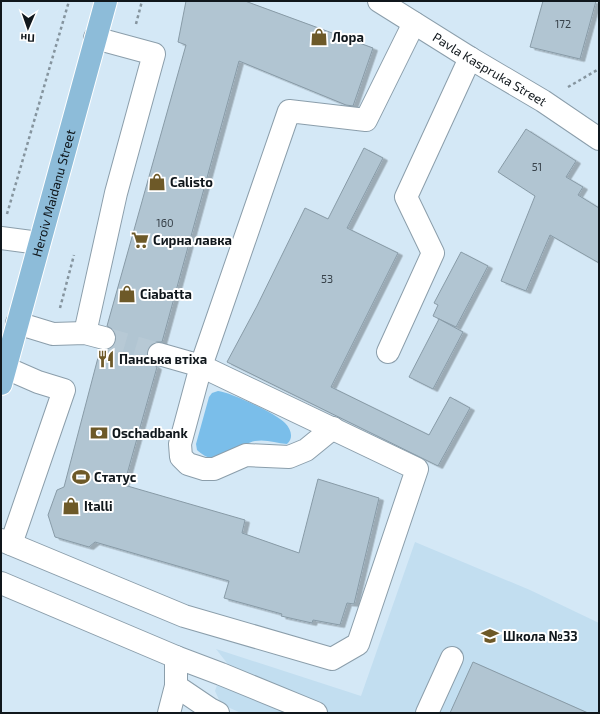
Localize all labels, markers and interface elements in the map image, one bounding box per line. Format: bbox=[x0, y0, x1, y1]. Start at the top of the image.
north arrow bbox=[8, 8, 48, 48]
house number: 172 bbox=[555, 17, 571, 30]
shop icon: Лора bbox=[309, 27, 329, 47]
place label: Лора bbox=[332, 29, 364, 45]
street label: Pavla Kaspruka Street bbox=[430, 29, 550, 109]
text: Пн bbox=[20, 32, 35, 45]
street label: Heroiv Maidanu Street bbox=[28, 128, 78, 258]
house number: 51 bbox=[532, 160, 542, 173]
shop icon: Calisto bbox=[147, 172, 167, 192]
place label: Calisto bbox=[170, 174, 213, 190]
house number: 160 bbox=[156, 216, 174, 229]
supermarket icon: Сирна лавка bbox=[130, 230, 150, 250]
place label: Сирна лавка bbox=[153, 232, 232, 248]
house number: 53 bbox=[321, 272, 333, 285]
shop icon: Ciabatta bbox=[117, 284, 137, 304]
place label: Ciabatta bbox=[140, 286, 192, 302]
restaurant icon: Панська втіха bbox=[96, 349, 116, 369]
place label: Панська втіха bbox=[119, 351, 207, 367]
bank icon: Oschadbank bbox=[89, 423, 109, 443]
place label: Oschadbank bbox=[112, 425, 188, 441]
sports icon: Статус bbox=[71, 467, 91, 487]
place label: Статус bbox=[94, 469, 137, 485]
shop icon: Italli bbox=[61, 496, 81, 516]
place label: Italli bbox=[84, 498, 113, 514]
school or university icon: Школа №33 bbox=[480, 626, 500, 646]
place label: Школа №33 bbox=[503, 628, 578, 644]

